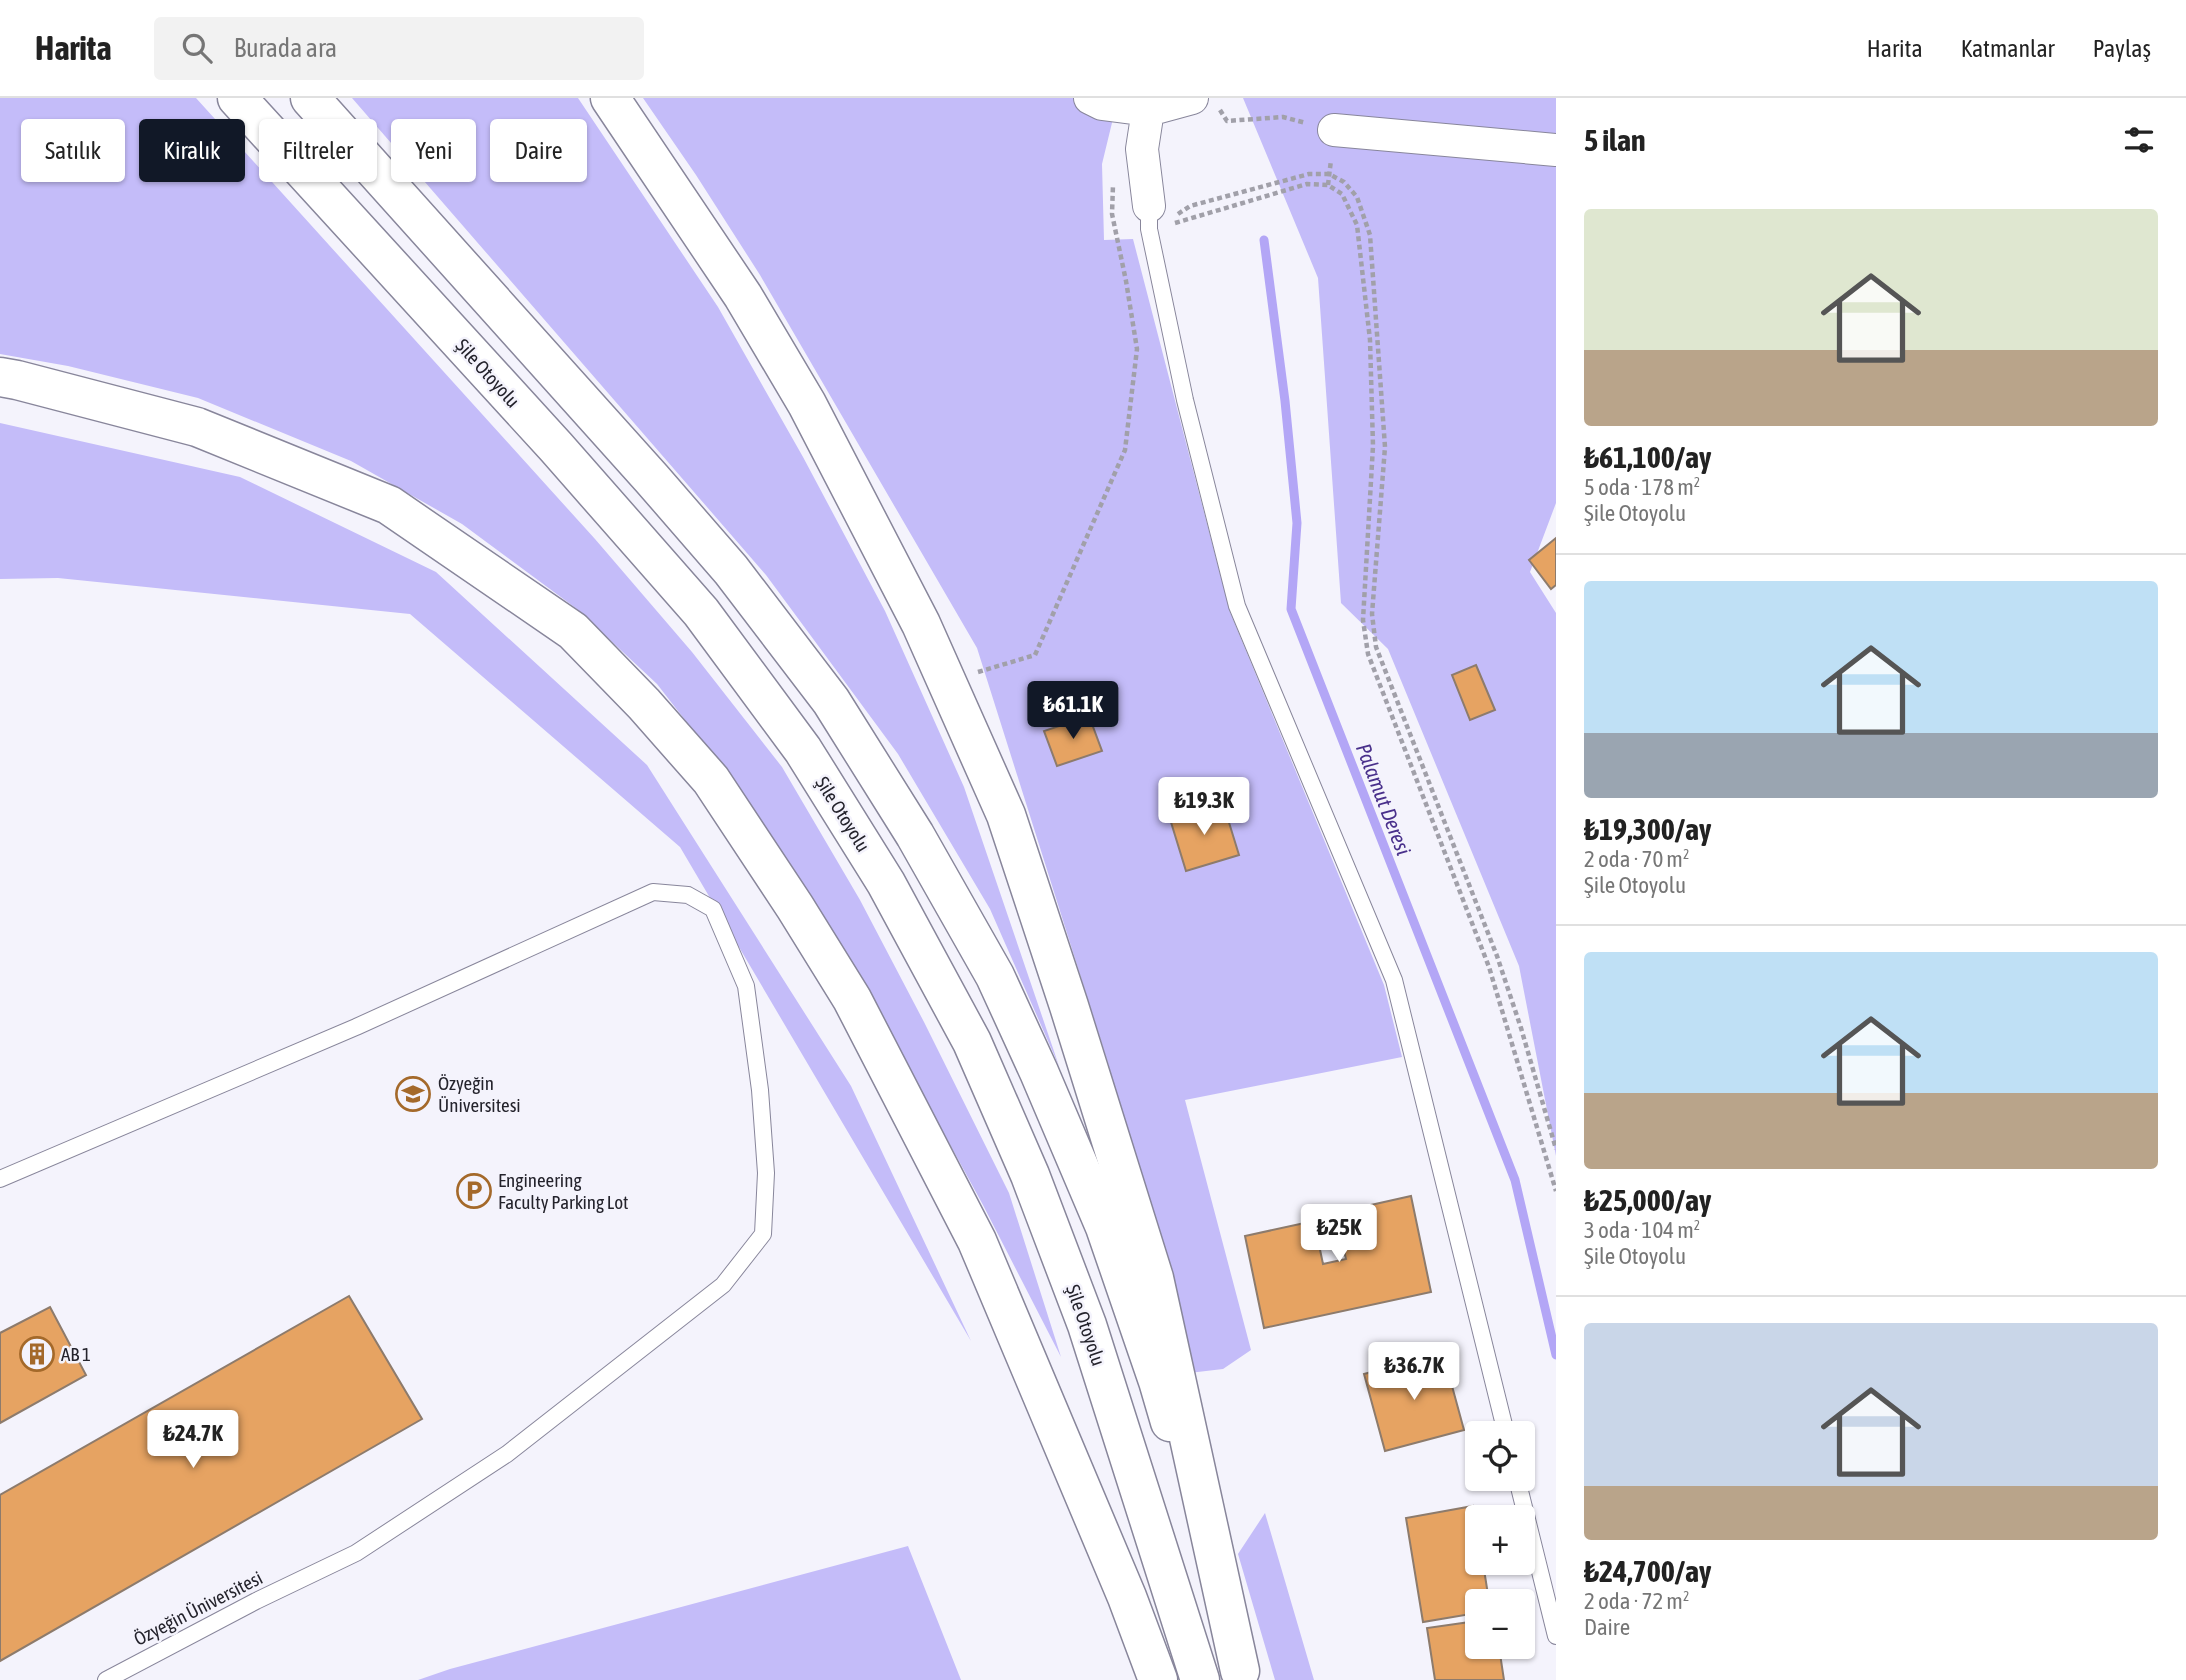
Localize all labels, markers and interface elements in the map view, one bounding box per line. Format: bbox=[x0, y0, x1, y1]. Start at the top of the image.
search box bbox=[154, 17, 644, 80]
text: Harita bbox=[35, 29, 112, 67]
icon: search bbox=[178, 29, 216, 67]
text: Burada ara bbox=[234, 33, 337, 63]
text: Harita bbox=[1867, 35, 1923, 62]
text: Katmanlar bbox=[1961, 35, 2055, 62]
text: Paylaş bbox=[2093, 35, 2151, 62]
chip: Satılık bbox=[21, 119, 125, 182]
chip: Kiralık bbox=[139, 119, 245, 182]
chip: Filtreler bbox=[259, 119, 377, 182]
chip: Yeni bbox=[391, 119, 476, 182]
chip: Daire bbox=[490, 119, 587, 182]
icon: filters bbox=[2120, 121, 2158, 159]
text: 5 ilan bbox=[1584, 123, 1646, 157]
icon: home bbox=[1808, 255, 1934, 381]
street label: Şile Otoyolu bbox=[452, 334, 524, 412]
text: ₺61,100/ay bbox=[1584, 440, 1711, 474]
text: 5 oda · 178 m² bbox=[1584, 474, 1700, 500]
text: Şile Otoyolu bbox=[1584, 500, 1686, 526]
icon: home bbox=[1808, 627, 1934, 753]
pin: ₺61.1K bbox=[1016, 682, 1130, 741]
text: ₺61.1K bbox=[1043, 691, 1103, 717]
water label: Palamut Deresi bbox=[1352, 740, 1416, 858]
street label: Şile Otoyolu bbox=[811, 772, 875, 856]
pin: ₺19.3K bbox=[1147, 778, 1261, 837]
text: ₺19.3K bbox=[1174, 787, 1234, 813]
text: ₺19,300/ay bbox=[1584, 812, 1711, 846]
text: 2 oda · 70 m² bbox=[1584, 846, 1689, 872]
text: Şile Otoyolu bbox=[1584, 872, 1686, 898]
icon: home bbox=[1808, 998, 1934, 1124]
place label: Özyeğin Üniversitesi bbox=[438, 1072, 521, 1116]
school or university icon: Özyeğin Üniversitesi bbox=[394, 1075, 432, 1113]
place label: Engineering Faculty Parking Lot bbox=[498, 1169, 629, 1213]
parking icon: Engineering Faculty Parking Lot bbox=[455, 1172, 493, 1210]
text: ₺25,000/ay bbox=[1584, 1183, 1711, 1217]
pin: ₺25K bbox=[1298, 1204, 1380, 1264]
text: ₺25K bbox=[1317, 1214, 1361, 1240]
text: 3 oda · 104 m² bbox=[1584, 1217, 1700, 1243]
text: Şile Otoyolu bbox=[1584, 1243, 1686, 1269]
street label: Şile Otoyolu bbox=[1062, 1282, 1110, 1368]
building icon: AB 1 bbox=[18, 1335, 56, 1373]
pin: ₺36.7K bbox=[1357, 1342, 1471, 1402]
place label: AB 1 bbox=[61, 1343, 91, 1365]
text: ₺36.7K bbox=[1384, 1352, 1444, 1378]
icon: home bbox=[1808, 1369, 1934, 1495]
pin: ₺24.7K bbox=[136, 1410, 250, 1470]
text: ₺24.7K bbox=[163, 1420, 223, 1446]
map controls bbox=[1465, 1421, 1535, 1659]
button: locate bbox=[1465, 1421, 1535, 1491]
button: + bbox=[1465, 1505, 1535, 1575]
text: ₺24,700/ay bbox=[1584, 1554, 1711, 1588]
street label: Özyeğin Üniversitesi bbox=[130, 1566, 266, 1650]
text: 2 oda · 72 m² bbox=[1584, 1588, 1689, 1614]
button: − bbox=[1465, 1589, 1535, 1659]
text: Daire bbox=[1584, 1614, 1630, 1640]

